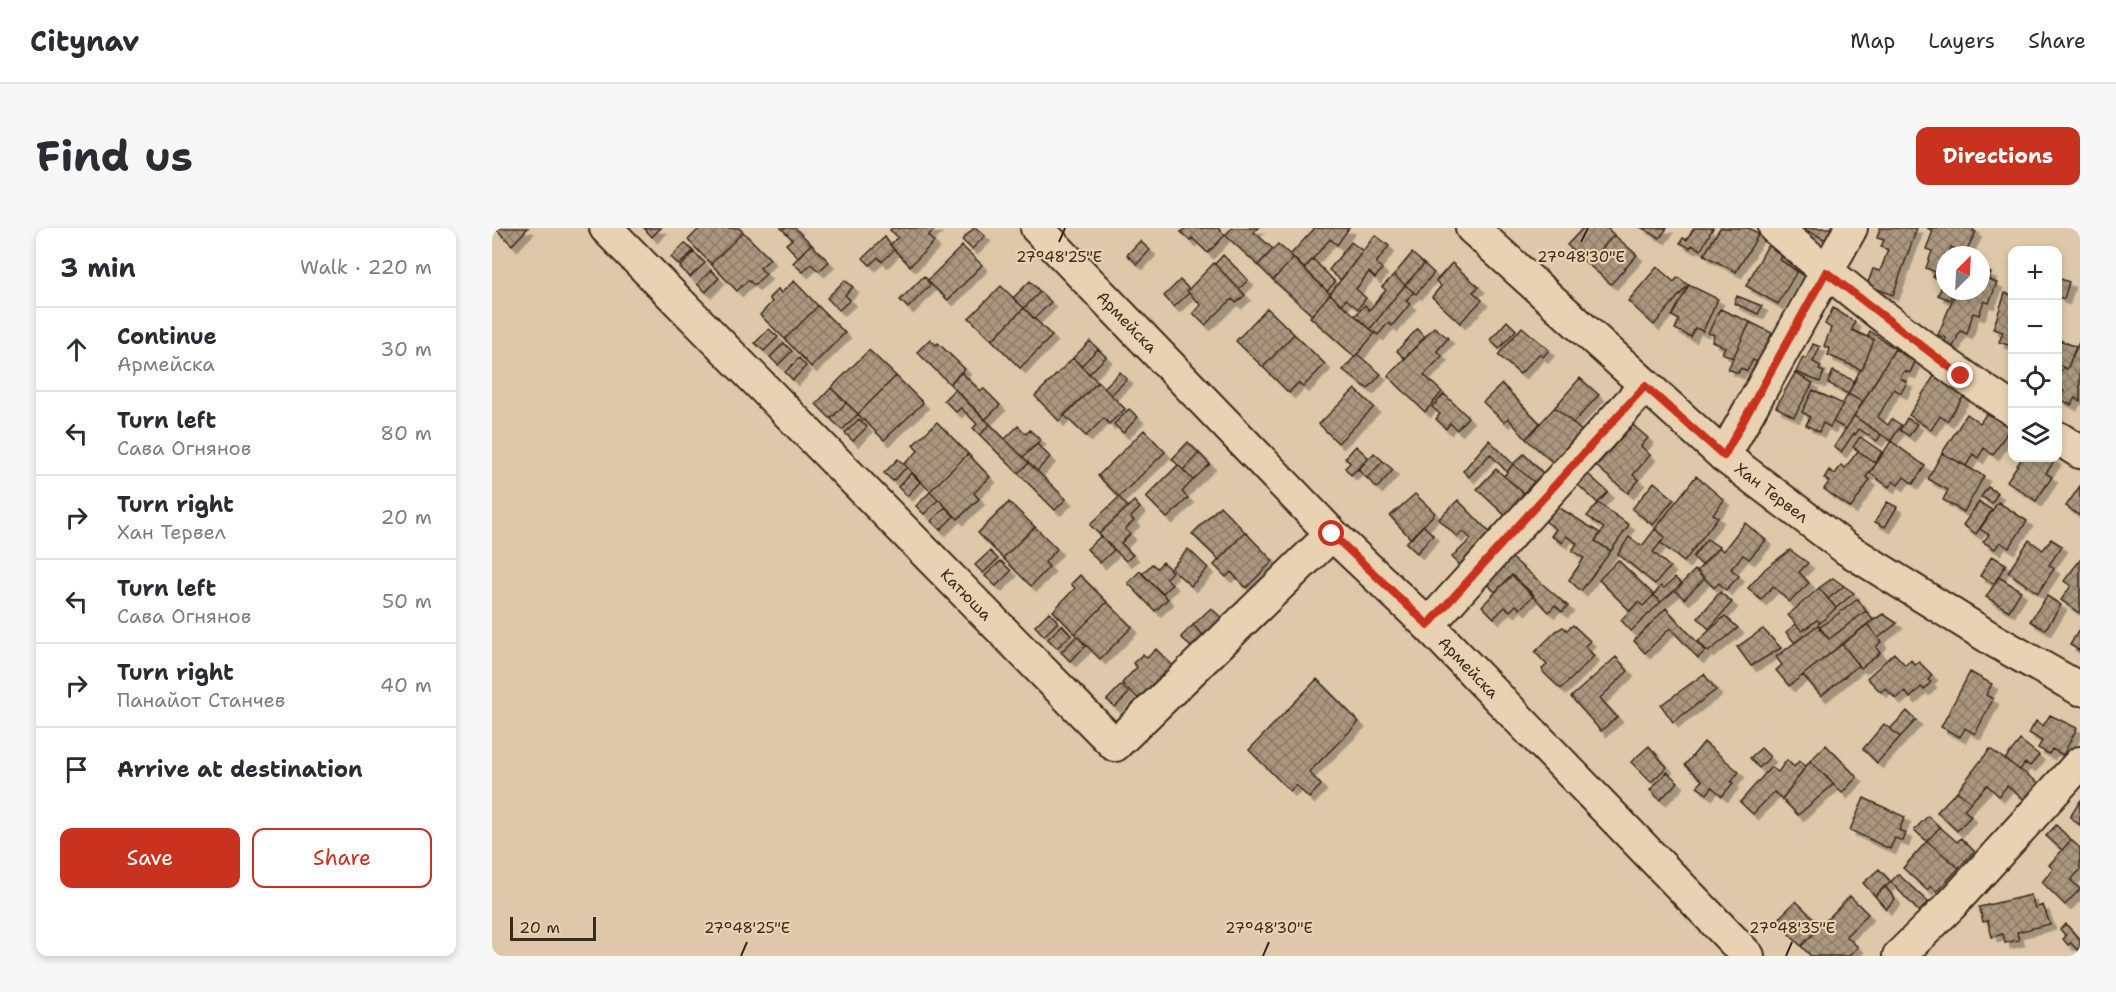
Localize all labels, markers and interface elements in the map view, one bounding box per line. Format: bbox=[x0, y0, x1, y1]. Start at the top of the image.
text: Citynav bbox=[30, 22, 139, 60]
text: Map bbox=[1850, 27, 1895, 55]
text: Layers bbox=[1928, 27, 1995, 55]
text: Share bbox=[2028, 27, 2086, 55]
button: Directions bbox=[1916, 127, 2080, 185]
text: Find us bbox=[36, 128, 193, 184]
north arrow bbox=[1936, 246, 1990, 300]
map controls bbox=[2008, 246, 2062, 462]
button: + bbox=[2008, 246, 2062, 300]
text: 27°48'25"E bbox=[1016, 247, 1102, 267]
text: 27°48'30"E bbox=[1537, 247, 1625, 267]
text: 3 min bbox=[60, 250, 136, 285]
text: Walk · 220 m bbox=[300, 254, 432, 280]
street label: Армейска bbox=[1093, 286, 1162, 357]
button: − bbox=[2008, 300, 2062, 354]
text: Continue bbox=[117, 322, 217, 351]
icon: ahead bbox=[60, 333, 93, 366]
text: 30 m bbox=[380, 336, 432, 362]
text: Армейска bbox=[117, 351, 215, 377]
button: locate bbox=[2008, 354, 2062, 408]
route end bbox=[1947, 362, 1973, 388]
text: Turn left bbox=[117, 406, 216, 435]
button: layers bbox=[2008, 408, 2062, 462]
icon: left bbox=[60, 417, 93, 450]
text: 80 m bbox=[380, 420, 432, 446]
text: Сава Огнянов bbox=[117, 435, 251, 461]
street label: Хан Тервел bbox=[1731, 458, 1813, 527]
text: Turn right bbox=[117, 490, 234, 519]
icon: right bbox=[60, 501, 93, 534]
text: 20 m bbox=[381, 504, 432, 530]
text: Хан Тервел bbox=[117, 519, 226, 545]
route start bbox=[1318, 520, 1344, 546]
street label: Катюша bbox=[936, 564, 997, 625]
text: Turn left bbox=[117, 574, 216, 603]
icon: left bbox=[60, 585, 93, 618]
text: 50 m bbox=[382, 588, 432, 614]
text: Сава Огнянов bbox=[117, 603, 251, 629]
street label: Армейска bbox=[1434, 632, 1504, 703]
text: Turn right bbox=[117, 658, 234, 687]
icon: right bbox=[60, 669, 93, 702]
text: 40 m bbox=[380, 672, 432, 698]
text: Панайот Станчев bbox=[117, 687, 285, 713]
icon: arrive bbox=[60, 753, 93, 786]
text: Arrive at destination bbox=[117, 755, 363, 784]
button: Save bbox=[60, 828, 240, 888]
button: Share bbox=[252, 828, 432, 888]
scale bar bbox=[510, 914, 596, 942]
text: 20 m bbox=[519, 917, 560, 938]
text: 27°48'25"E bbox=[704, 918, 790, 938]
text: 27°48'30"E bbox=[1225, 918, 1313, 938]
text: 27°48'35"E bbox=[1749, 918, 1835, 938]

